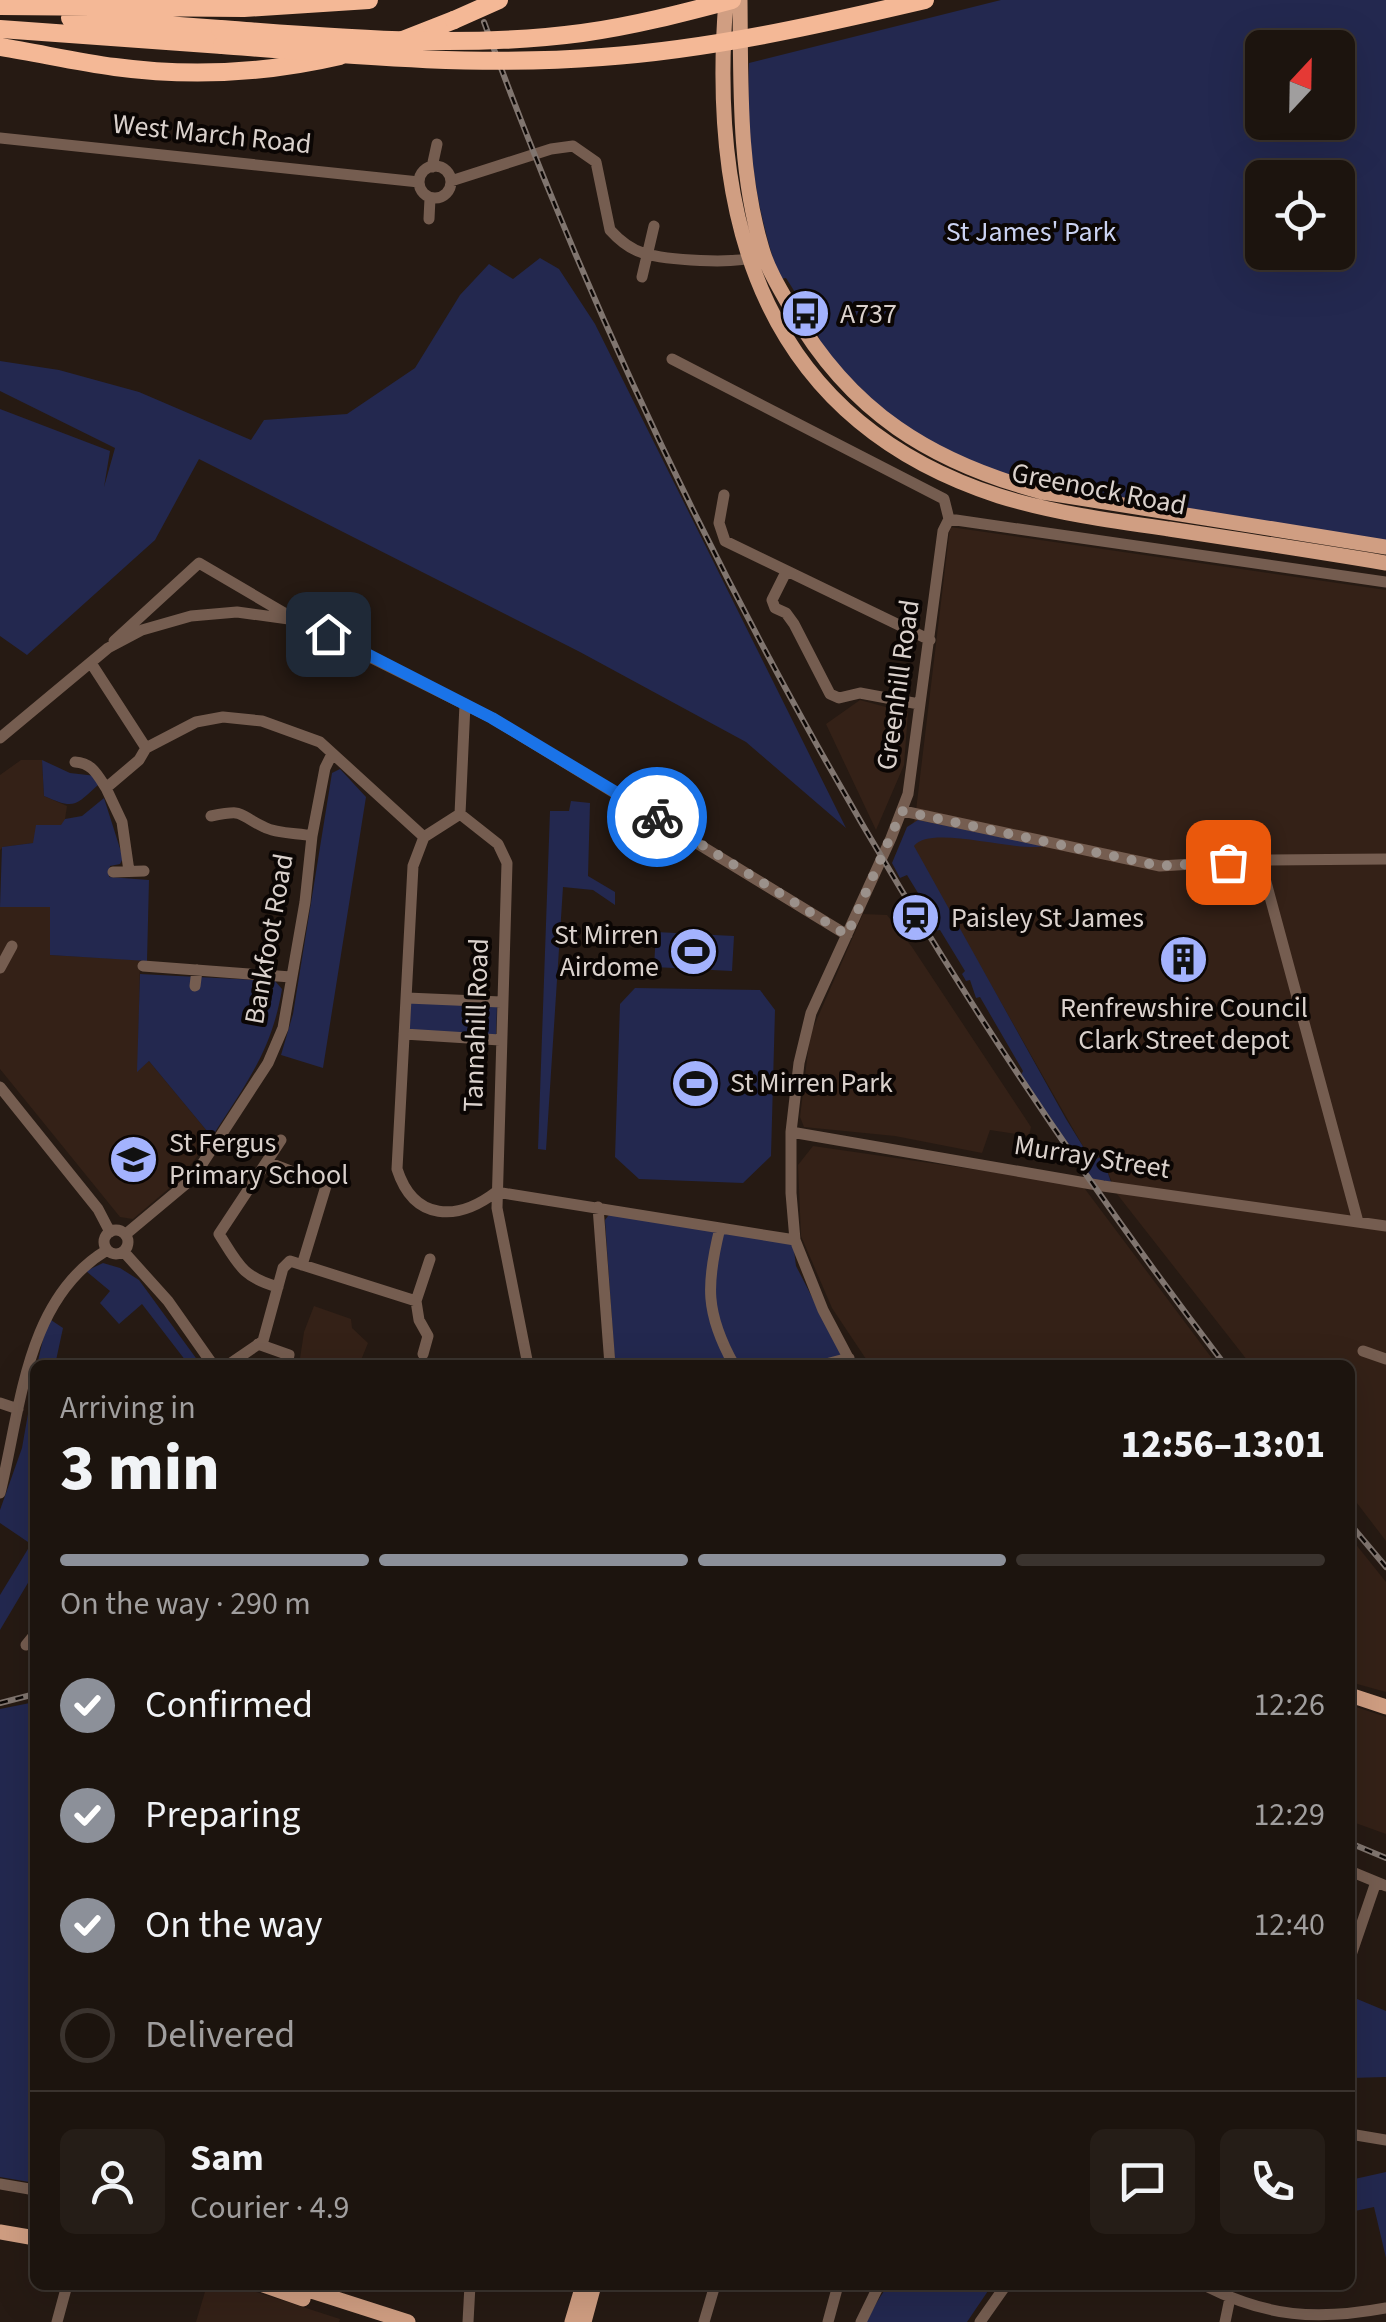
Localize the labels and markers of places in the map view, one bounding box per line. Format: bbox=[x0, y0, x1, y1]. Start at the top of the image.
bus stop icon: A737 bbox=[779, 288, 831, 340]
place label: A737 bbox=[840, 294, 897, 334]
pin bbox=[286, 592, 371, 677]
pin bbox=[1186, 820, 1271, 905]
station icon: Paisley St James bbox=[890, 892, 942, 944]
place label: Paisley St James bbox=[951, 898, 1144, 938]
place label: St Mirren Airdome bbox=[554, 915, 659, 987]
sports icon: St Mirren Airdome bbox=[668, 925, 720, 977]
building icon: Renfrewshire Council Clark Street depot bbox=[1158, 934, 1210, 986]
place label: Renfrewshire Council Clark Street depot bbox=[1060, 988, 1308, 1060]
sports icon: St Mirren Park bbox=[669, 1057, 721, 1109]
place label: St Mirren Park bbox=[730, 1063, 893, 1103]
place label: St Fergus Primary School bbox=[169, 1123, 348, 1195]
school or university icon: St Fergus Primary School bbox=[108, 1133, 160, 1185]

